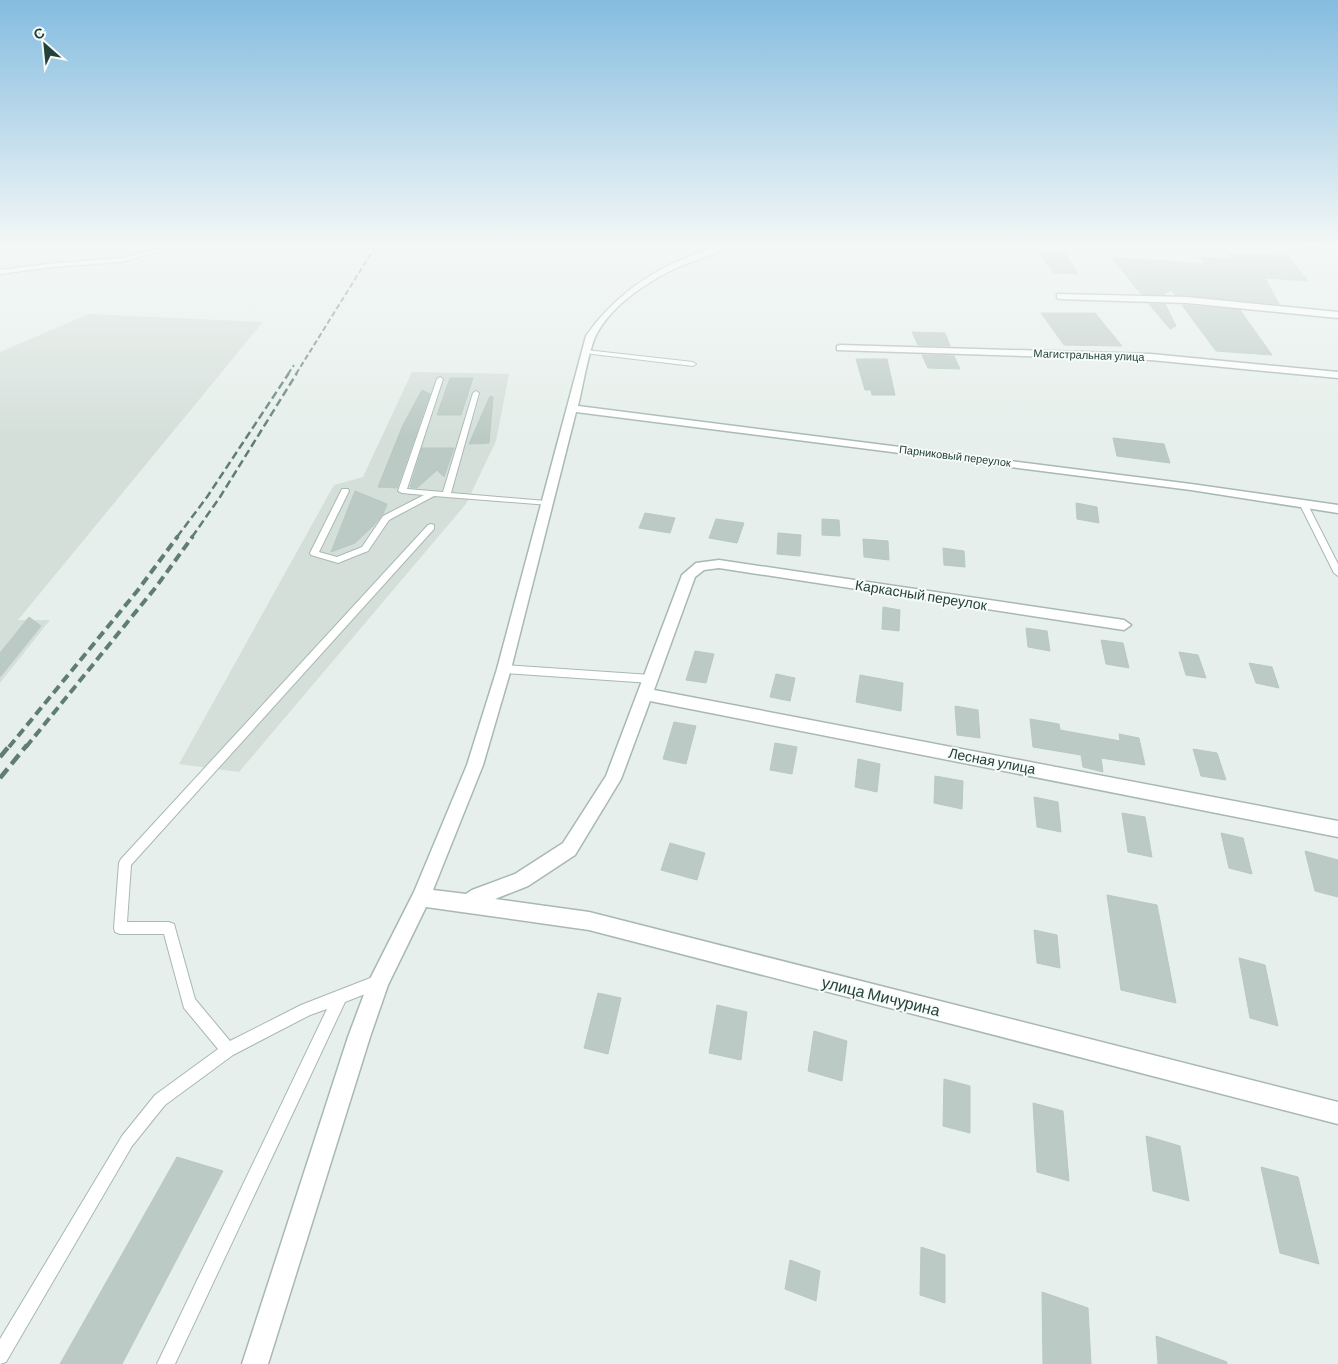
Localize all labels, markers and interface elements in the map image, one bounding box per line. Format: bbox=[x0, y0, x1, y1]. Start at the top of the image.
north arrow bbox=[20, 20, 70, 70]
text: С bbox=[31, 23, 47, 43]
street label: Магистральная улица bbox=[1033, 346, 1146, 363]
street label: Парниковый переулок bbox=[898, 442, 1012, 469]
street label: Каркасный переулок bbox=[854, 576, 989, 613]
street label: Лесная улица bbox=[947, 744, 1037, 777]
street label: улица Мичурина bbox=[820, 972, 942, 1019]

